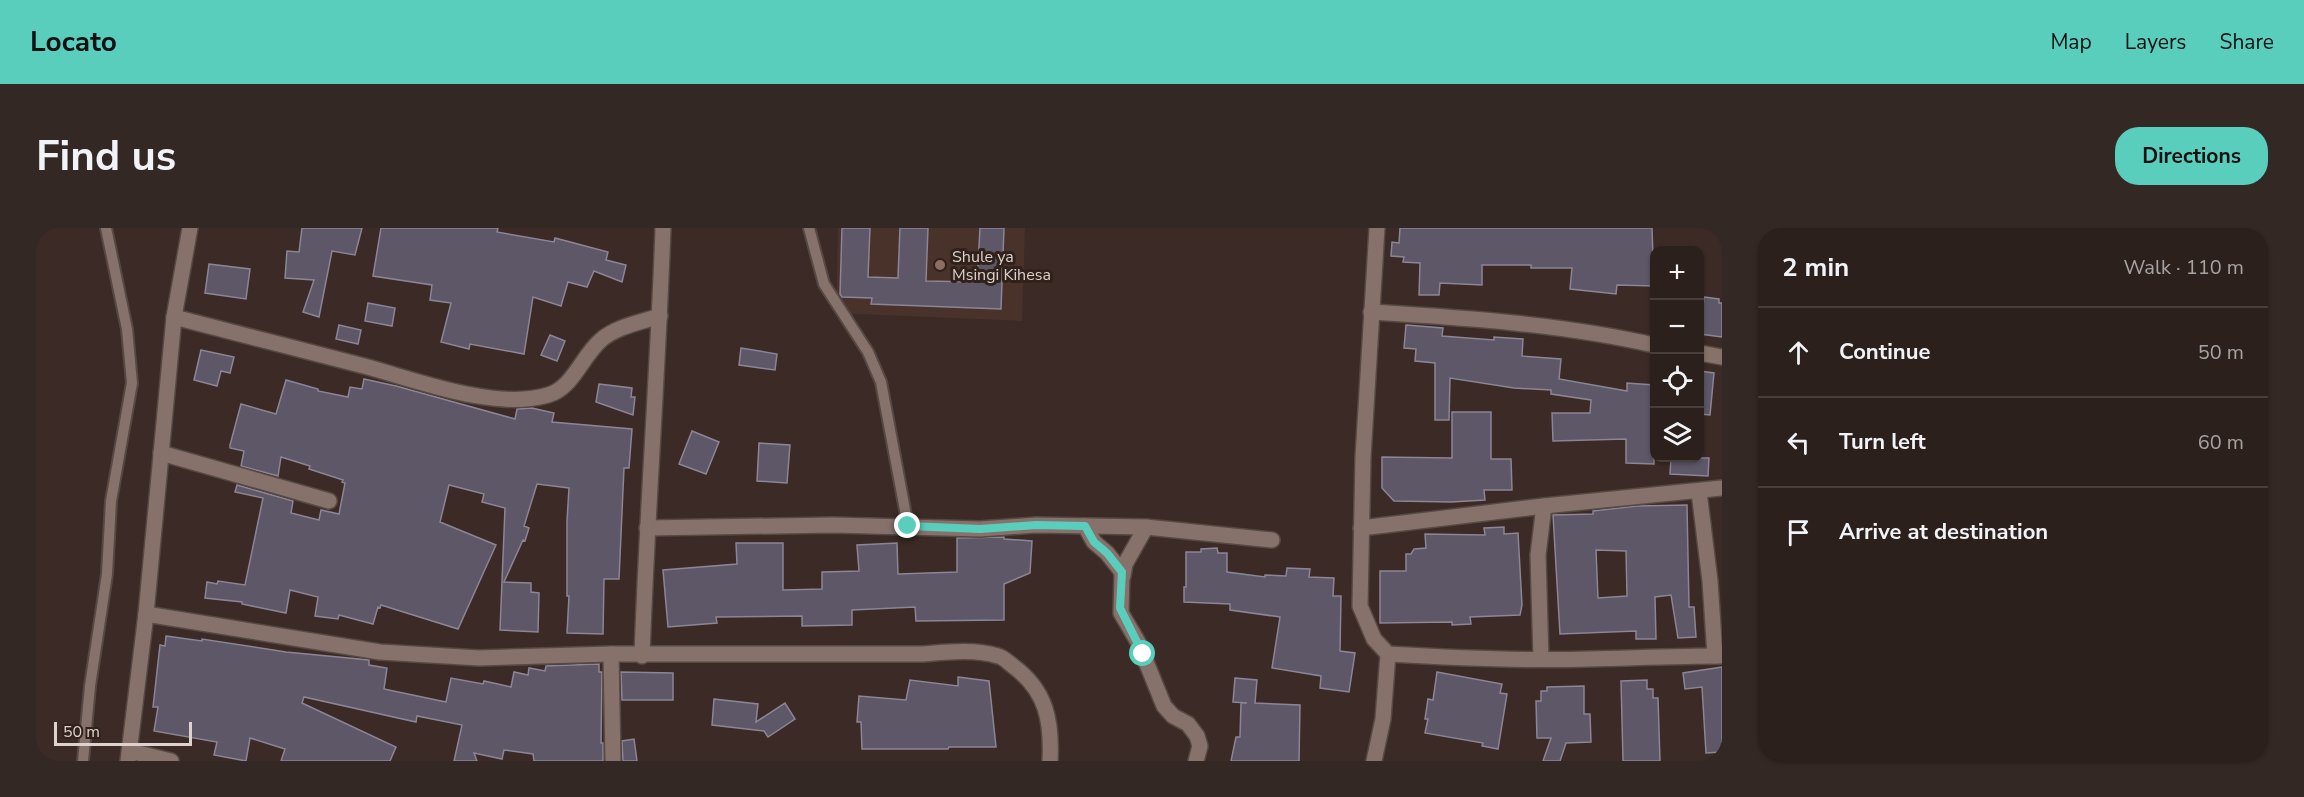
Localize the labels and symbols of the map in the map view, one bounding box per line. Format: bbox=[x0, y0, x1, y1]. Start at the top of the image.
place label: Shule ya Msingi Kihesa bbox=[952, 246, 1051, 286]
marker: Shule ya Msingi Kihesa bbox=[933, 258, 947, 272]
route end bbox=[894, 512, 920, 538]
route start bbox=[1129, 640, 1155, 666]
scale bar bbox=[54, 719, 192, 746]

